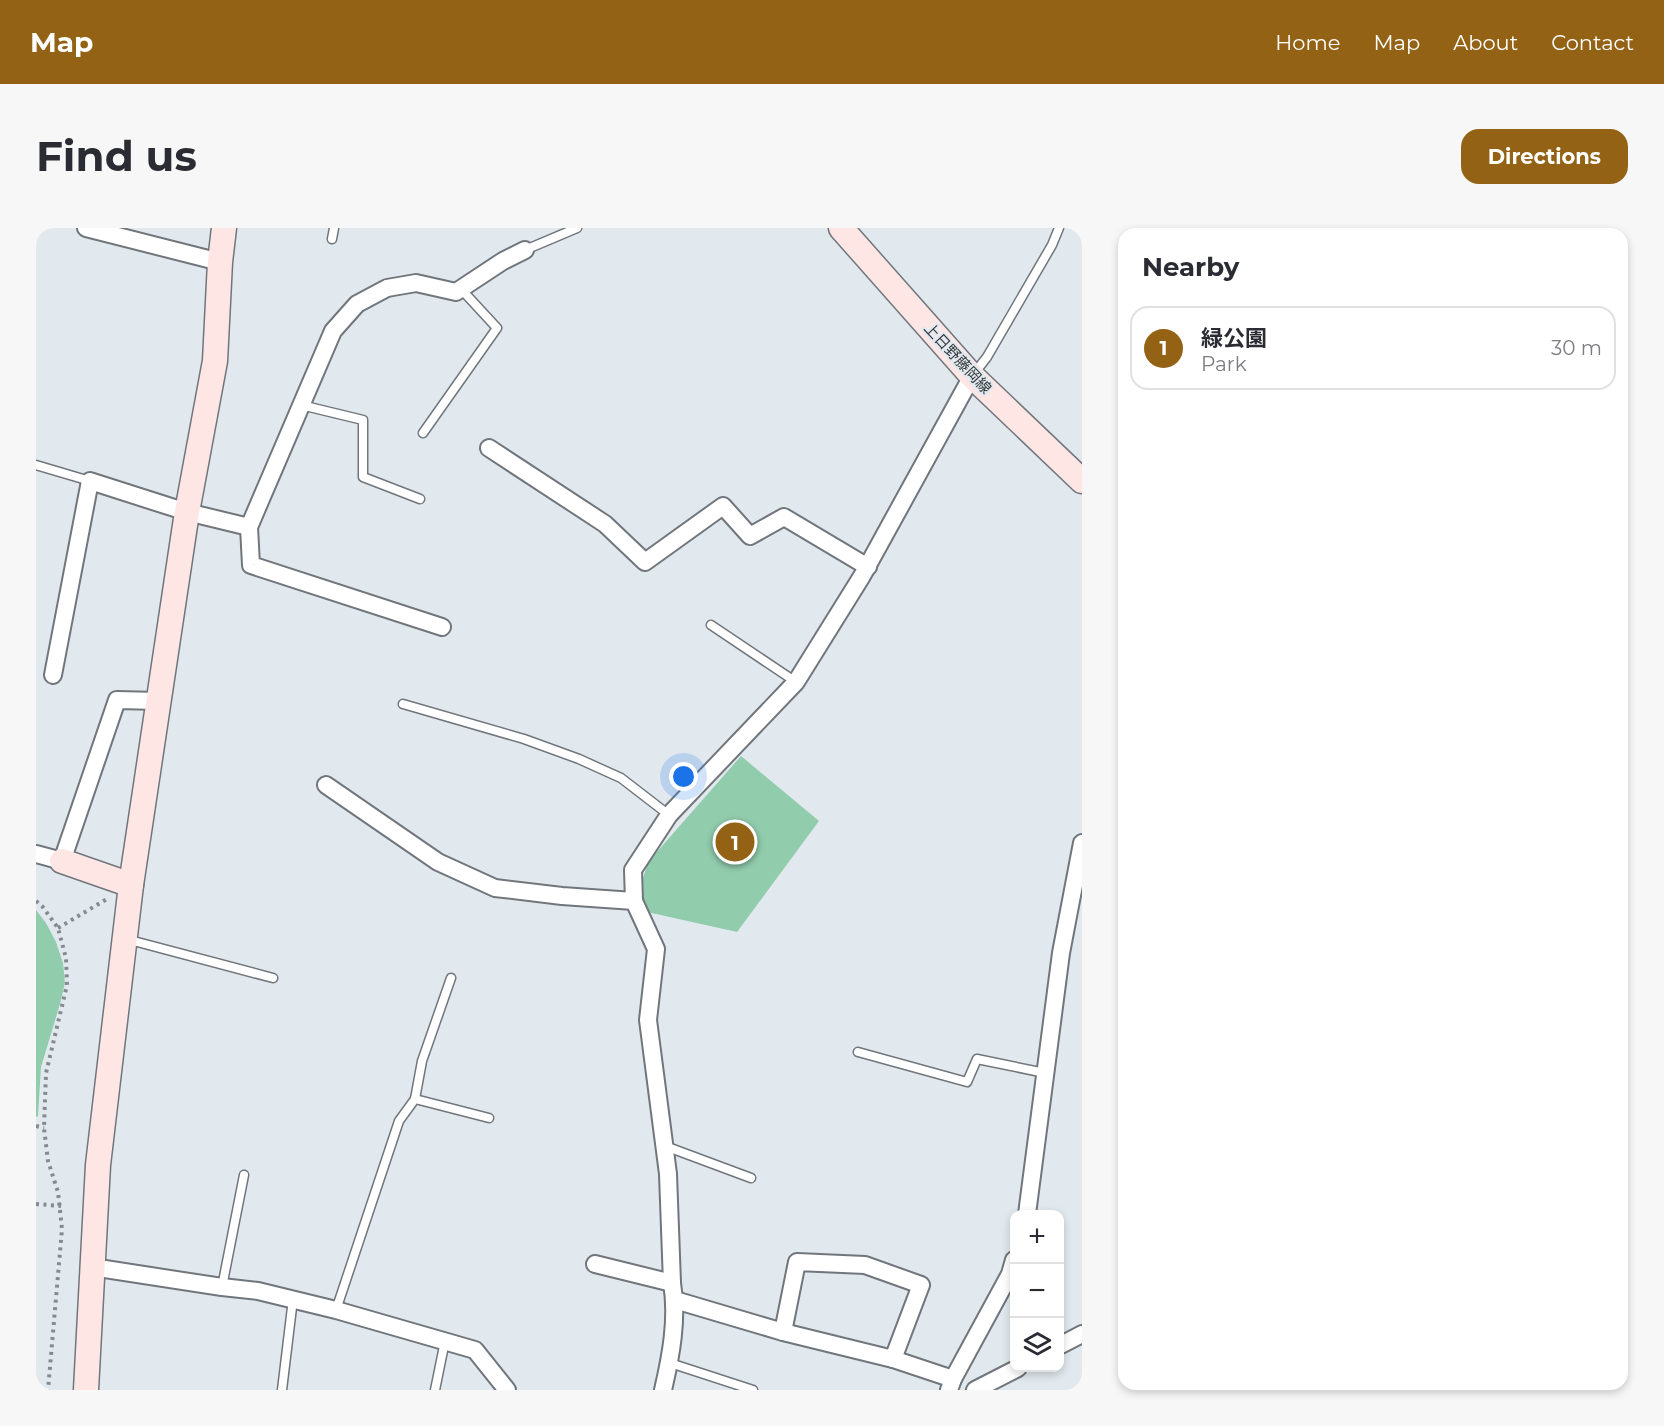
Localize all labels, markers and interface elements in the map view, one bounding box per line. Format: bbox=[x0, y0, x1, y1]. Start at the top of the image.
text: Map bbox=[30, 25, 93, 59]
text: Home bbox=[1275, 30, 1340, 55]
text: Map bbox=[1373, 30, 1420, 55]
text: About bbox=[1453, 30, 1518, 55]
text: Contact bbox=[1551, 30, 1634, 55]
button: Directions bbox=[1461, 129, 1628, 184]
text: Find us bbox=[36, 130, 197, 182]
text: Nearby bbox=[1142, 251, 1239, 283]
street label: 上日野藤岡線 bbox=[920, 319, 996, 397]
text: 緑公園 bbox=[1201, 325, 1267, 352]
text: 1 bbox=[1160, 336, 1167, 360]
text: 30 m bbox=[1551, 336, 1602, 360]
text: Park bbox=[1201, 352, 1247, 376]
your location bbox=[669, 762, 698, 791]
pin: 1 bbox=[716, 820, 754, 864]
map controls bbox=[1010, 1210, 1064, 1372]
button: + bbox=[1010, 1210, 1064, 1264]
button: − bbox=[1010, 1264, 1064, 1318]
button: layers bbox=[1010, 1318, 1064, 1372]

